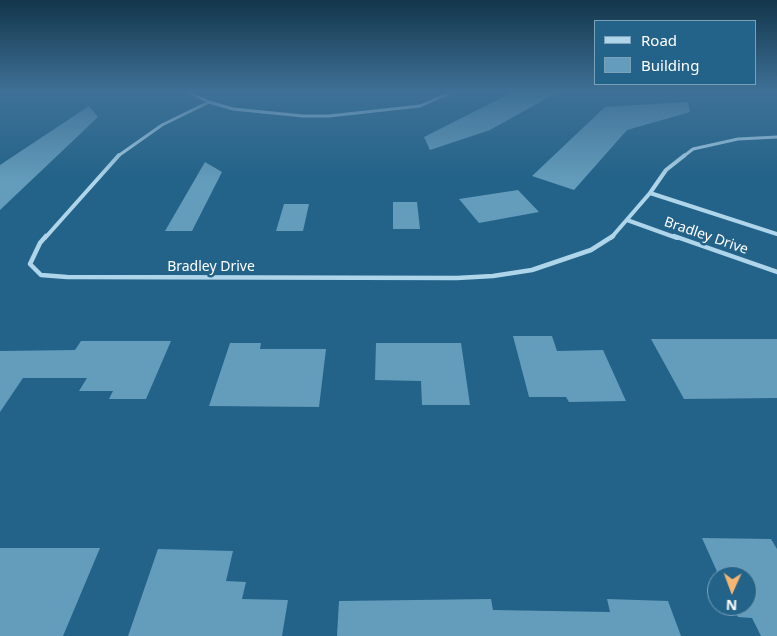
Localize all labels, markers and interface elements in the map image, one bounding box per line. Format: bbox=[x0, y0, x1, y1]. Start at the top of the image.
legend bbox=[594, 20, 757, 85]
text: Road bbox=[641, 30, 677, 50]
text: Building bbox=[641, 55, 699, 75]
street label: Bradley Drive bbox=[662, 214, 750, 258]
street label: Bradley Drive bbox=[167, 259, 255, 275]
north arrow bbox=[707, 566, 757, 616]
text: N bbox=[725, 596, 738, 615]

